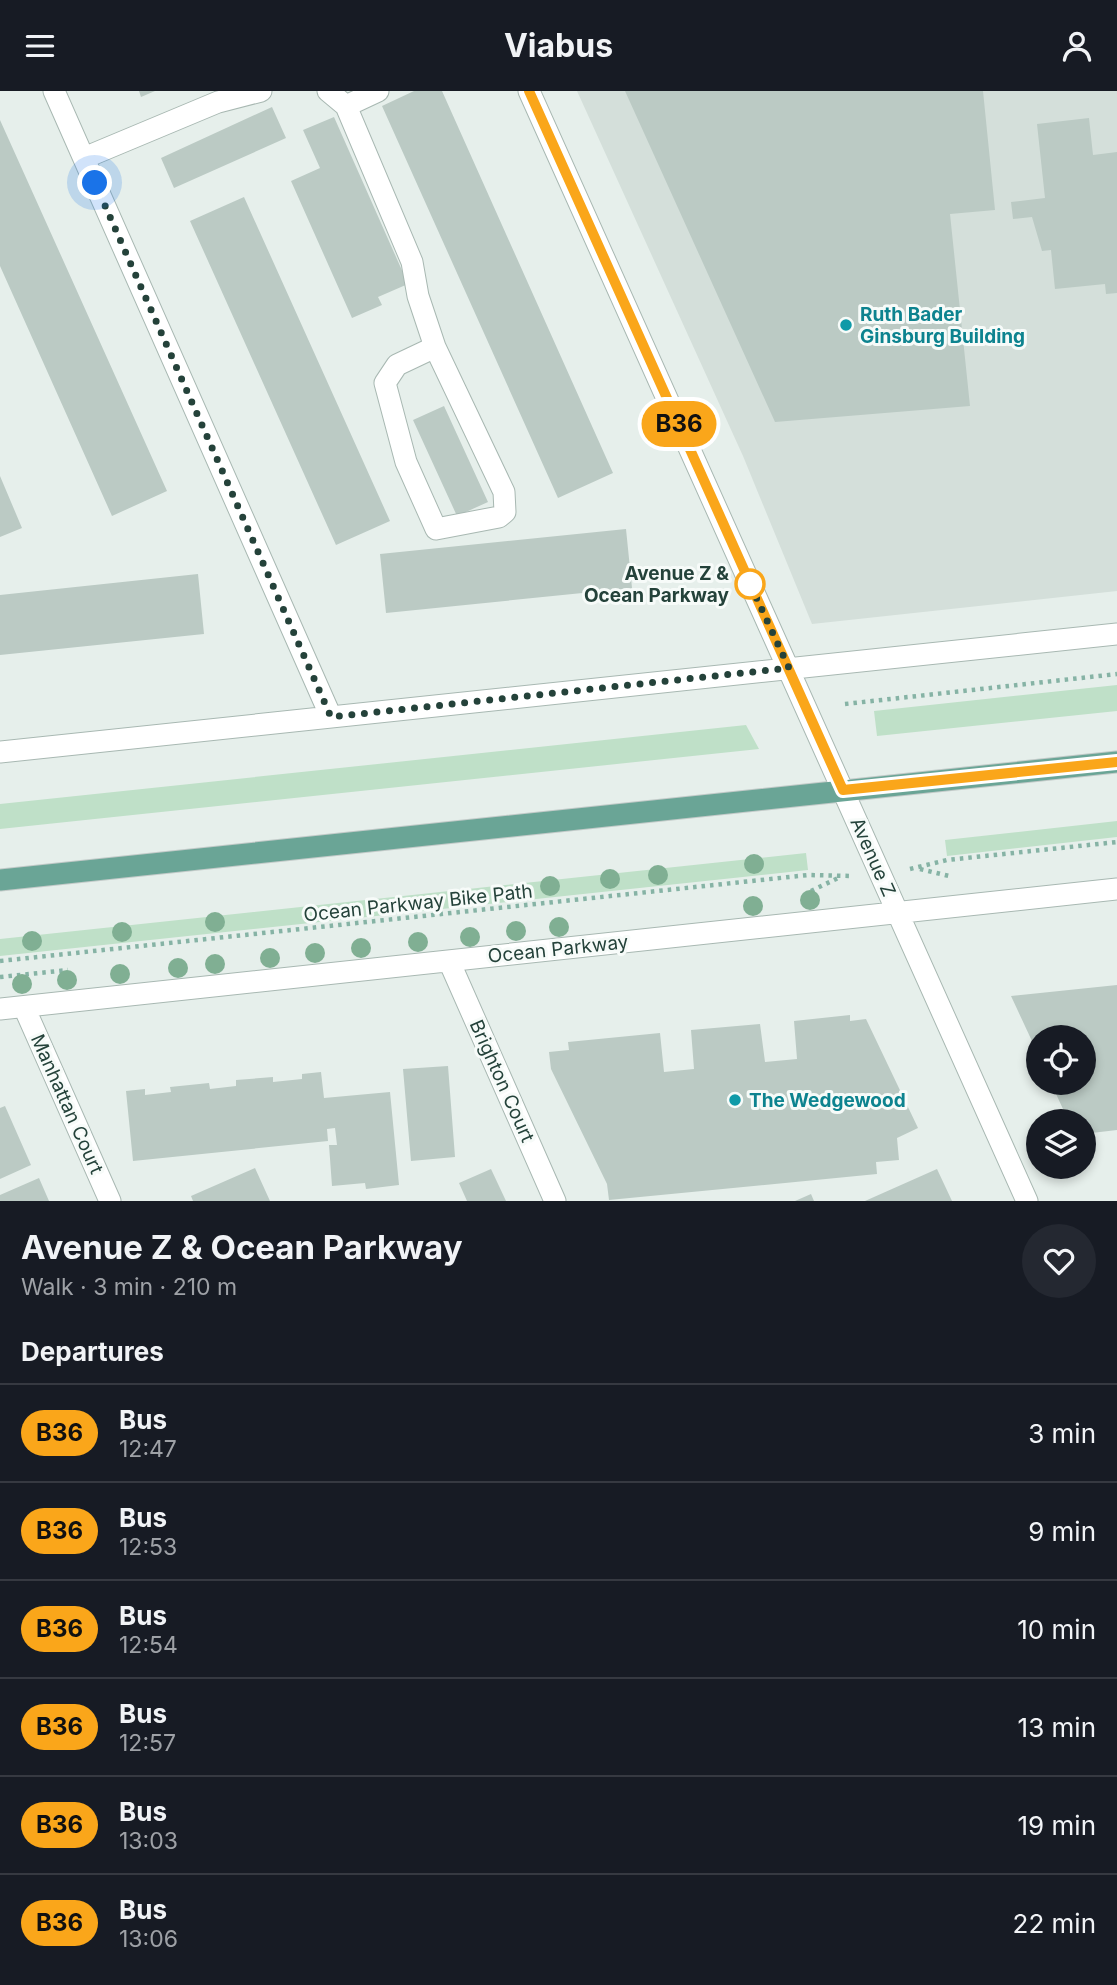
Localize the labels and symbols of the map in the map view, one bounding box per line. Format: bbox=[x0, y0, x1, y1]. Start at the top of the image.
your location bbox=[77, 165, 112, 200]
place label: Ruth Bader Ginsburg Building bbox=[860, 303, 1025, 348]
marker: Ruth Bader Ginsburg Building bbox=[838, 317, 854, 333]
line badge: B36 bbox=[639, 401, 719, 447]
place label: Avenue Z & Ocean Parkway bbox=[584, 562, 730, 607]
marker: Avenue Z & Ocean Parkway bbox=[735, 569, 765, 599]
street label: Avenue Z bbox=[845, 814, 901, 900]
street label: Ocean Parkway Bike Path bbox=[302, 880, 534, 926]
street label: Ocean Parkway bbox=[487, 930, 630, 968]
street label: Brighton Court bbox=[465, 1016, 539, 1146]
street label: Manhattan Court bbox=[26, 1031, 108, 1177]
place label: The Wedgewood bbox=[749, 1089, 906, 1112]
marker: The Wedgewood bbox=[727, 1092, 743, 1108]

